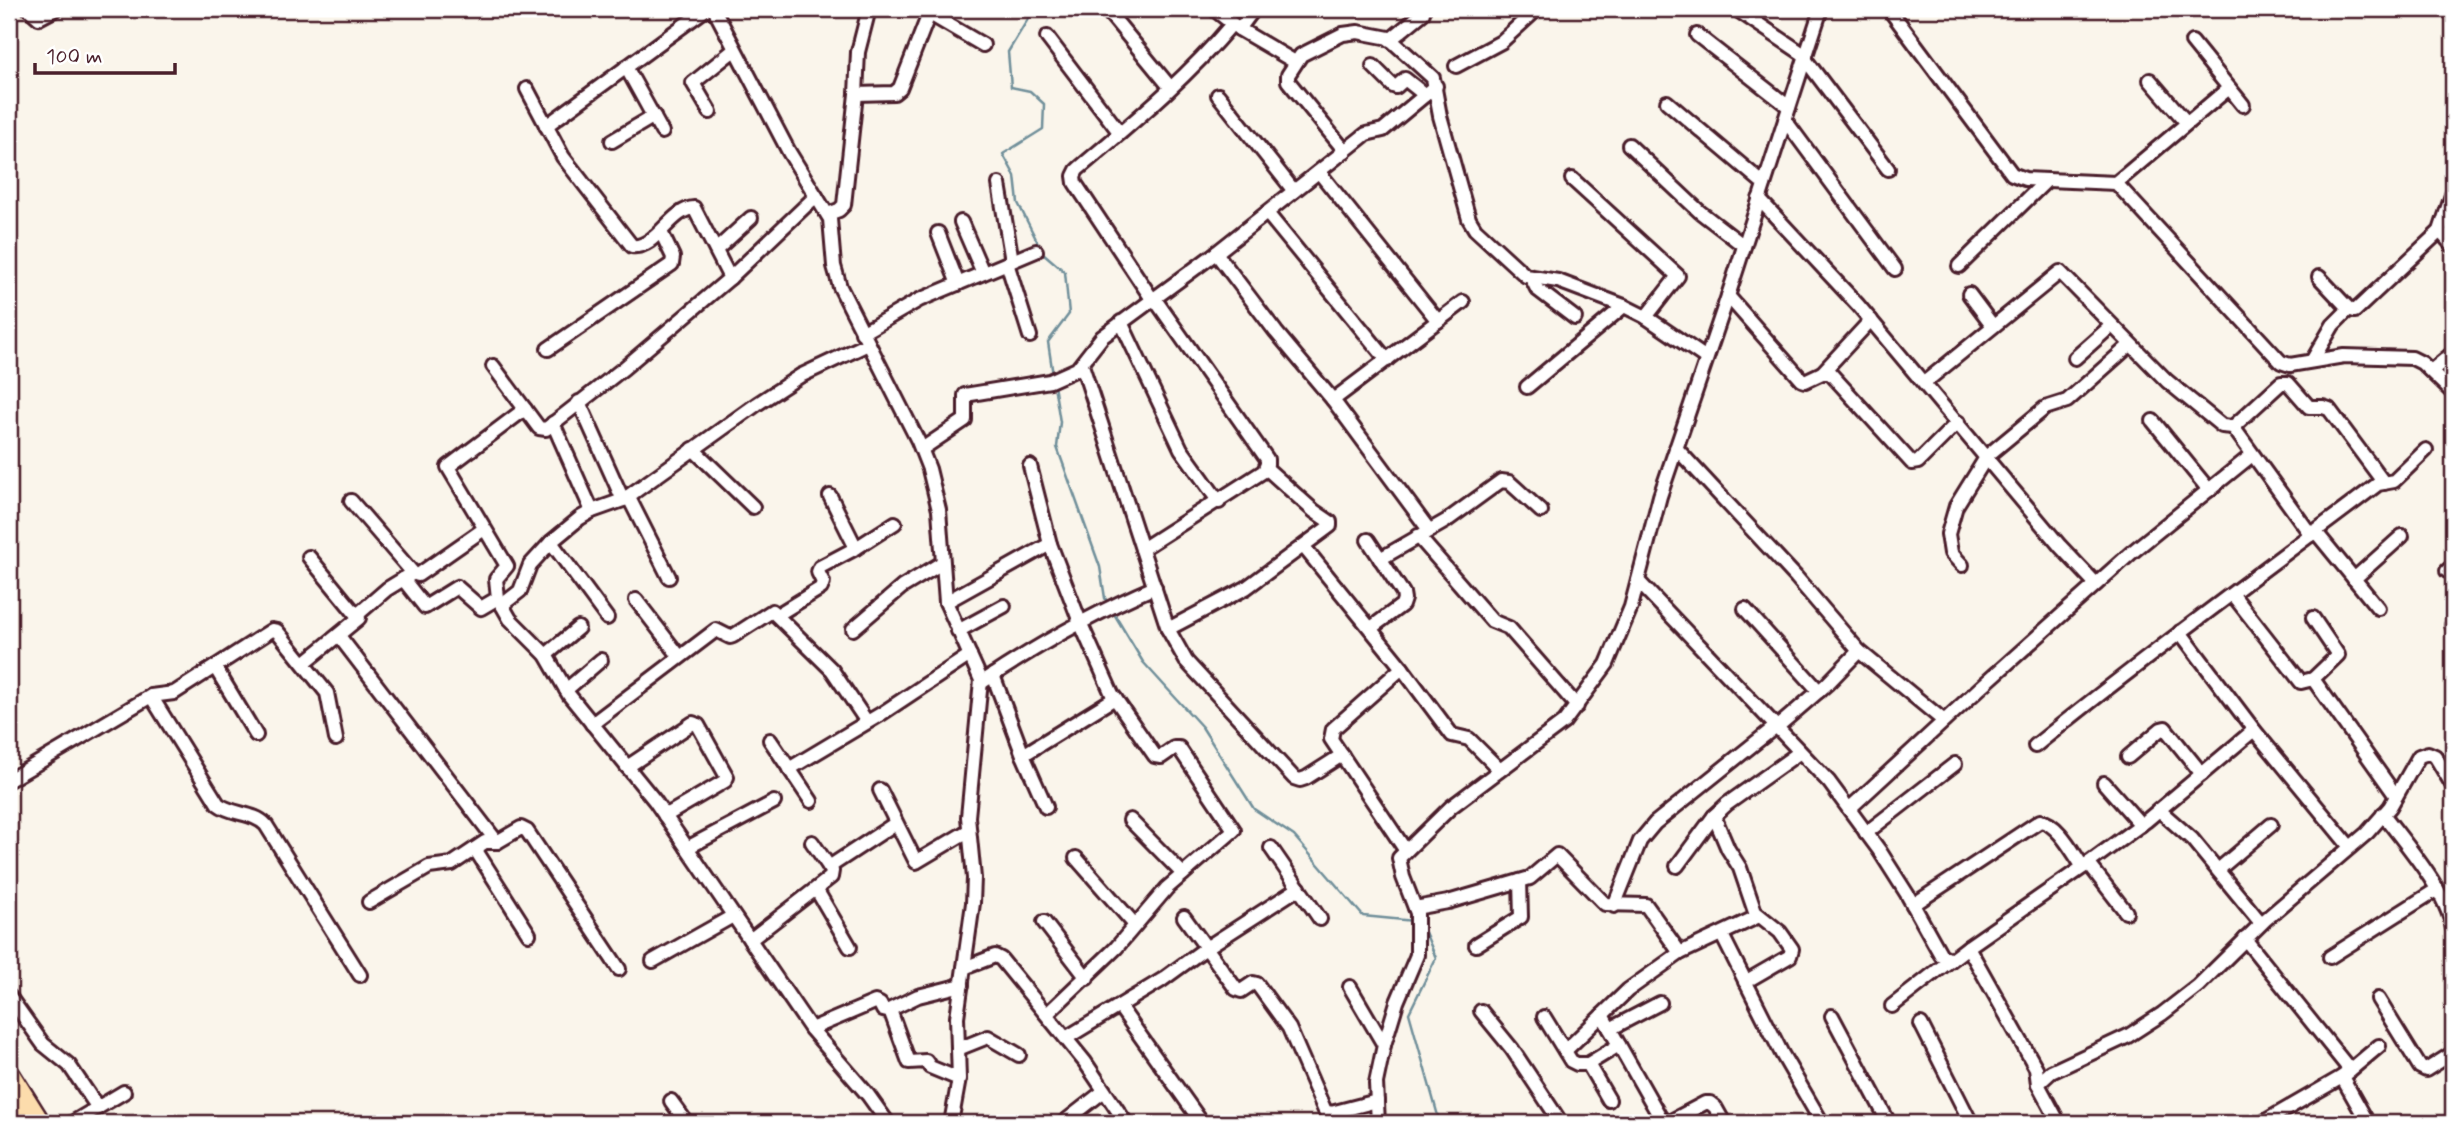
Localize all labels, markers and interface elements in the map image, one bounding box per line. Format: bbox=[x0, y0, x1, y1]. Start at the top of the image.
scale bar bbox=[35, 32, 175, 76]
text: 100 m bbox=[46, 43, 102, 71]

